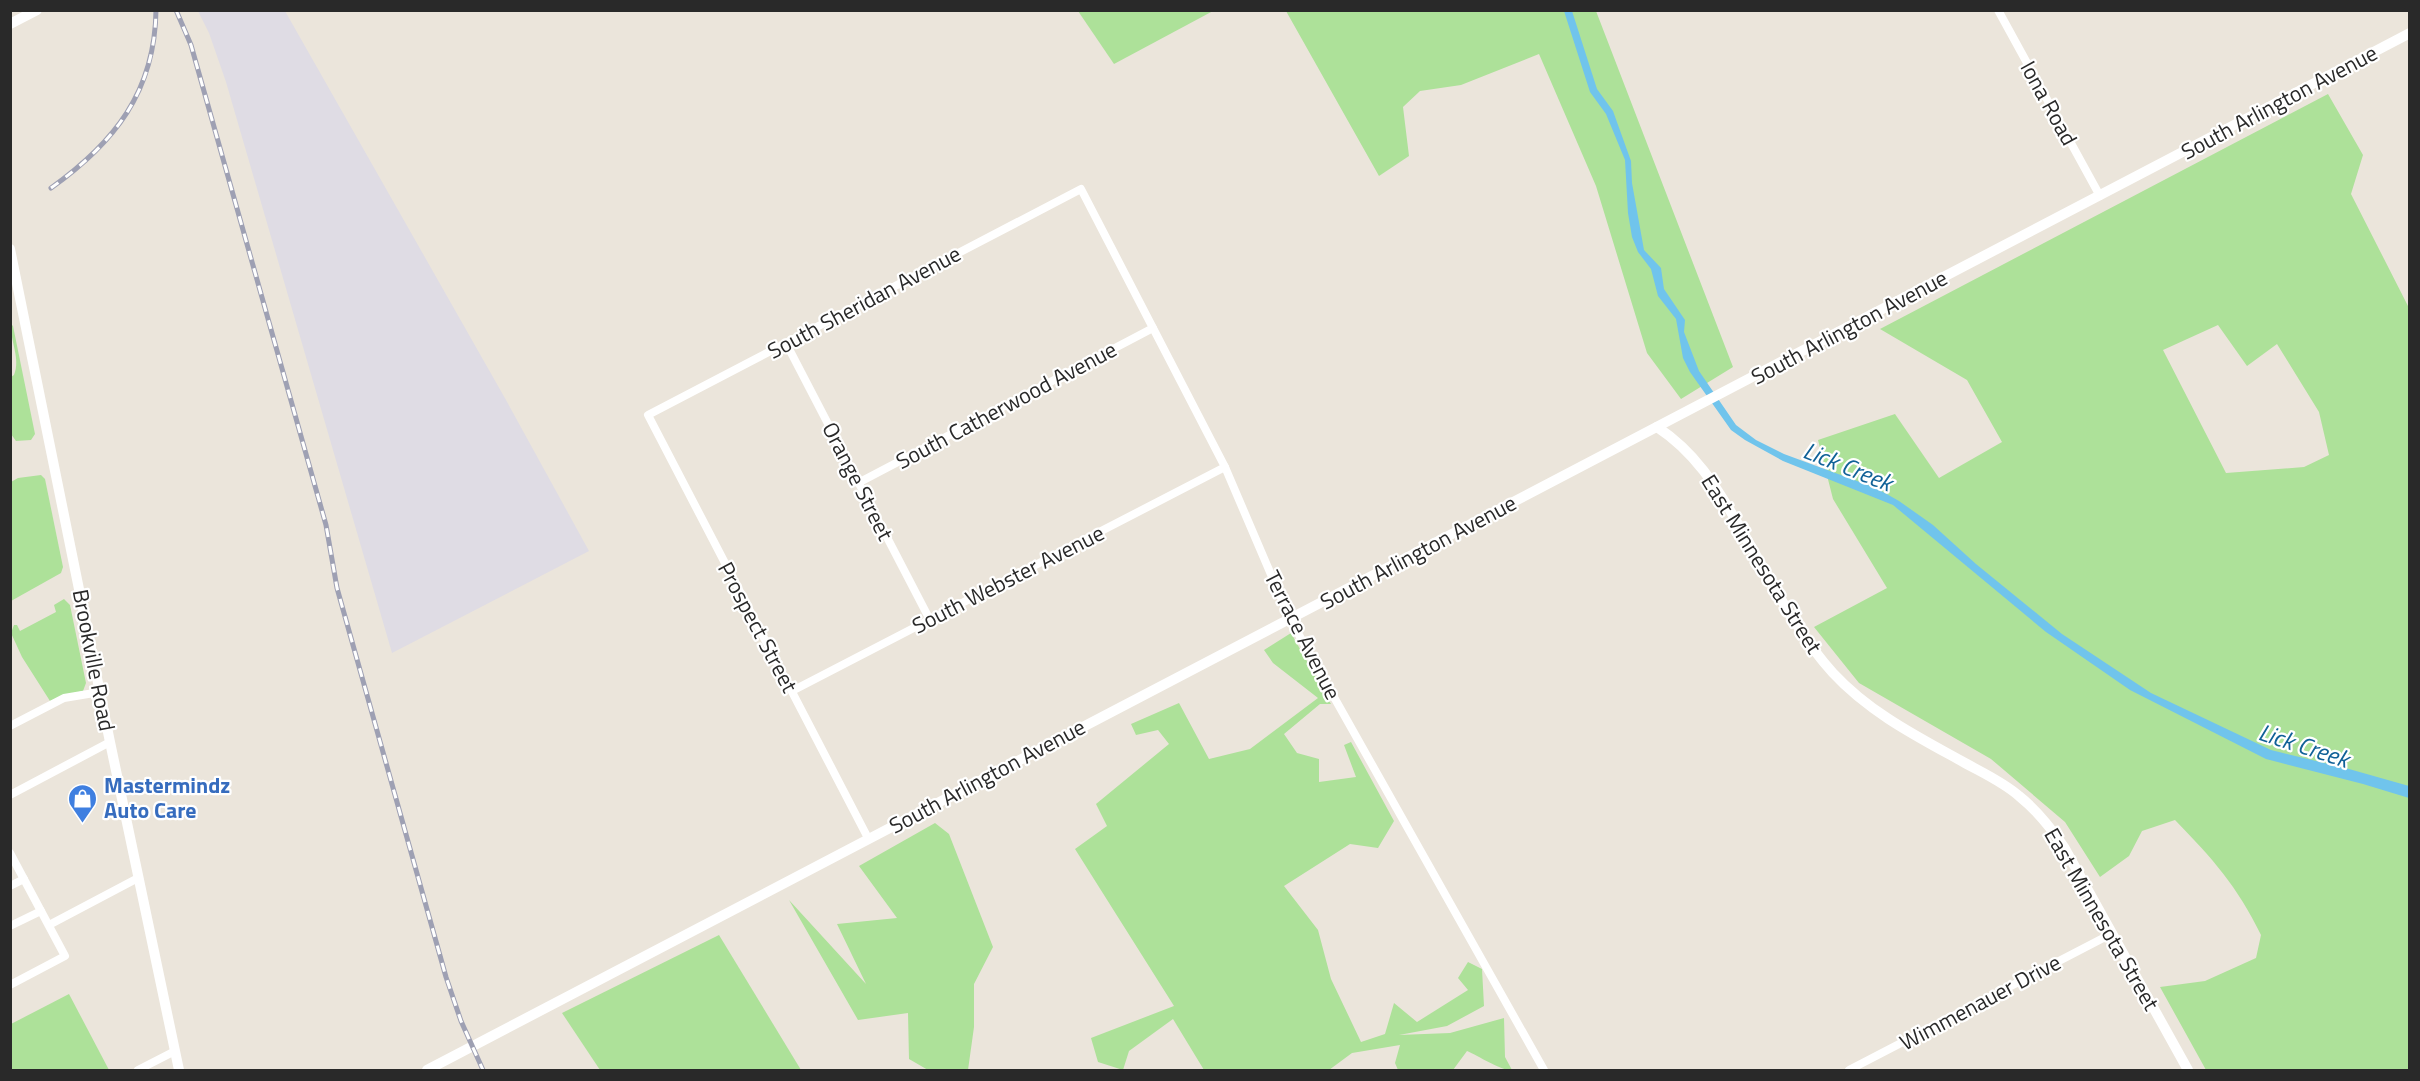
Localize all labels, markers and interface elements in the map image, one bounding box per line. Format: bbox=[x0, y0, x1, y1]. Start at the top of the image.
street label: South Arlington Avenue bbox=[2175, 36, 2383, 168]
street label: Iona Road bbox=[2012, 54, 2086, 152]
street label: South Sheridan Avenue bbox=[761, 237, 967, 367]
street label: South Arlington Avenue bbox=[1745, 261, 1953, 393]
street label: South Catherwood Avenue bbox=[889, 332, 1123, 478]
street label: Orange Street bbox=[814, 416, 903, 546]
water label: Lick Creek bbox=[1798, 432, 1901, 501]
street label: East Minnesota Street bbox=[1693, 468, 1831, 661]
street label: South Arlington Avenue bbox=[1314, 486, 1522, 618]
street label: South Webster Avenue bbox=[906, 516, 1110, 642]
street label: Prospect Street bbox=[709, 556, 807, 699]
street label: Terrace Avenue bbox=[1256, 564, 1350, 706]
street label: Brookville Road bbox=[64, 586, 124, 734]
street label: South Arlington Avenue bbox=[883, 710, 1091, 842]
water label: Lick Creek bbox=[2254, 713, 2357, 778]
place label: Mastermindz Auto Care bbox=[104, 768, 230, 827]
shop icon: Mastermindz Auto Care bbox=[67, 782, 99, 824]
street label: East Minnesota Street bbox=[2036, 821, 2168, 1017]
street label: Wimmenauer Drive bbox=[1893, 945, 2067, 1059]

